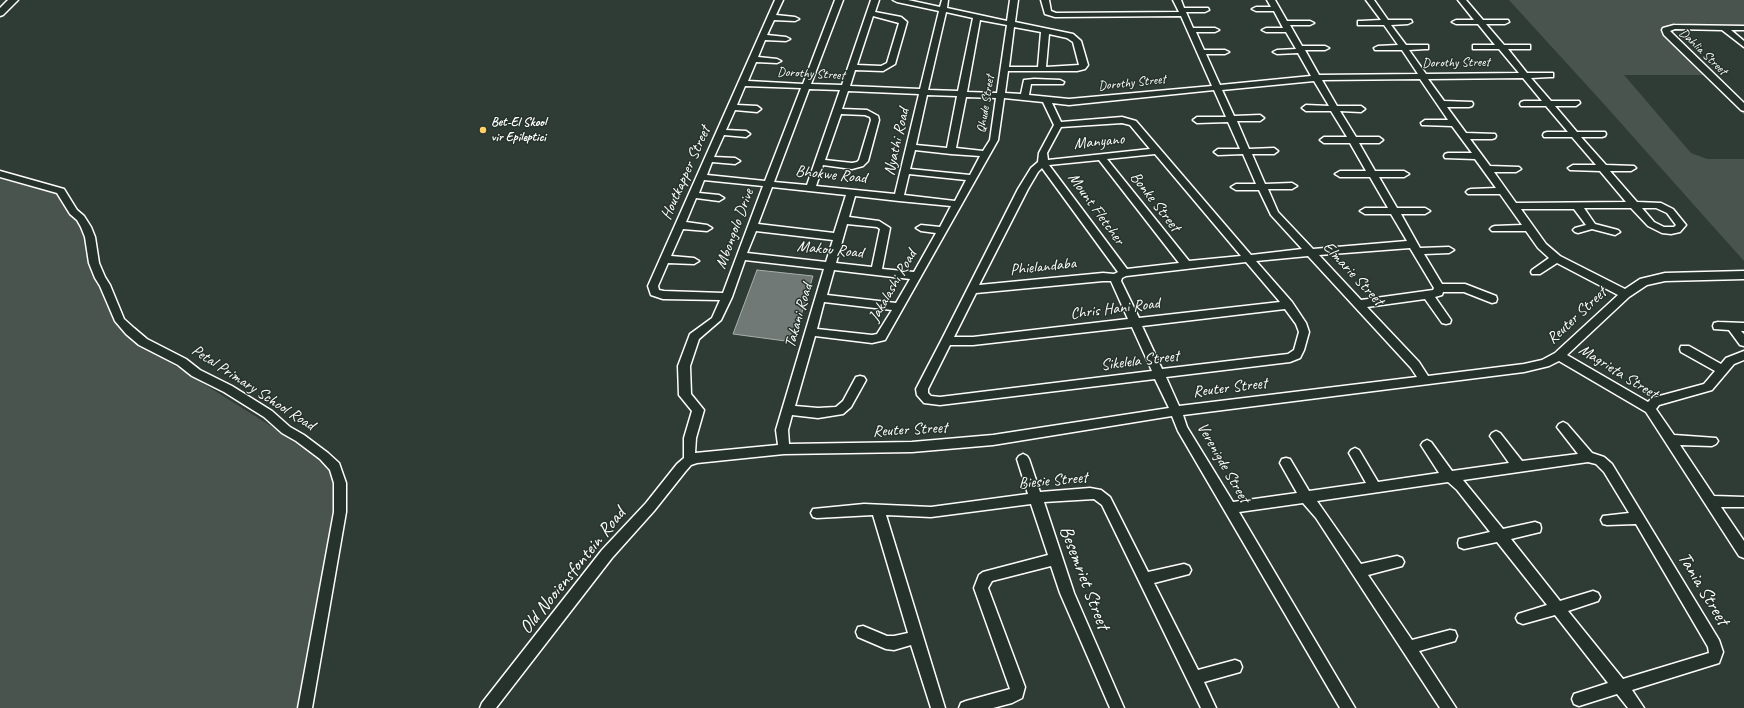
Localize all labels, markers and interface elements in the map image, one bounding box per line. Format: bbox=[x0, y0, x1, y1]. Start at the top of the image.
street label: Dahlia Street bbox=[1676, 25, 1730, 79]
street label: Dorothy Street bbox=[1422, 55, 1490, 71]
street label: Dorothy Street bbox=[777, 64, 845, 84]
street label: Dorothy Street bbox=[1098, 72, 1166, 94]
street label: Qhude Street bbox=[974, 74, 998, 134]
street label: Nyathi Road bbox=[880, 107, 914, 177]
place label: Bet-El Skool vir Epileptici bbox=[491, 115, 546, 146]
street label: Houtkapper Street bbox=[657, 123, 715, 223]
marker: Bet-El Skool vir Epileptici bbox=[478, 125, 488, 135]
street label: Manyano bbox=[1073, 130, 1125, 154]
street label: Bhokwe Road bbox=[795, 162, 867, 188]
street label: Bonke Street bbox=[1126, 168, 1184, 236]
street label: Mount Fletcher bbox=[1063, 169, 1129, 249]
street label: Mbongolo Drive bbox=[712, 186, 758, 272]
street label: Makou Road bbox=[796, 237, 864, 263]
street label: Elmarie Street bbox=[1318, 238, 1388, 310]
street label: Jakalashi Road bbox=[865, 247, 921, 325]
street label: Phielandaba bbox=[1009, 254, 1077, 280]
street label: Takani Road bbox=[781, 282, 817, 350]
street label: Reuter Street bbox=[1543, 284, 1611, 348]
street label: Chris Hani Road bbox=[1069, 294, 1161, 324]
street label: Magrieta Street bbox=[1575, 340, 1661, 404]
street label: Petal Primary School Road bbox=[188, 341, 318, 435]
street label: Sikelela Street bbox=[1100, 347, 1180, 375]
street label: Reuter Street bbox=[1192, 374, 1268, 402]
street label: Reuter Street bbox=[872, 418, 948, 442]
street label: Verenigde Street bbox=[1192, 419, 1254, 507]
street label: Biesie Street bbox=[1018, 468, 1088, 494]
street label: Old Nooiensfontein Road bbox=[515, 503, 631, 639]
street label: Besemriet Street bbox=[1054, 523, 1114, 633]
street label: Tania Street bbox=[1672, 548, 1734, 630]

